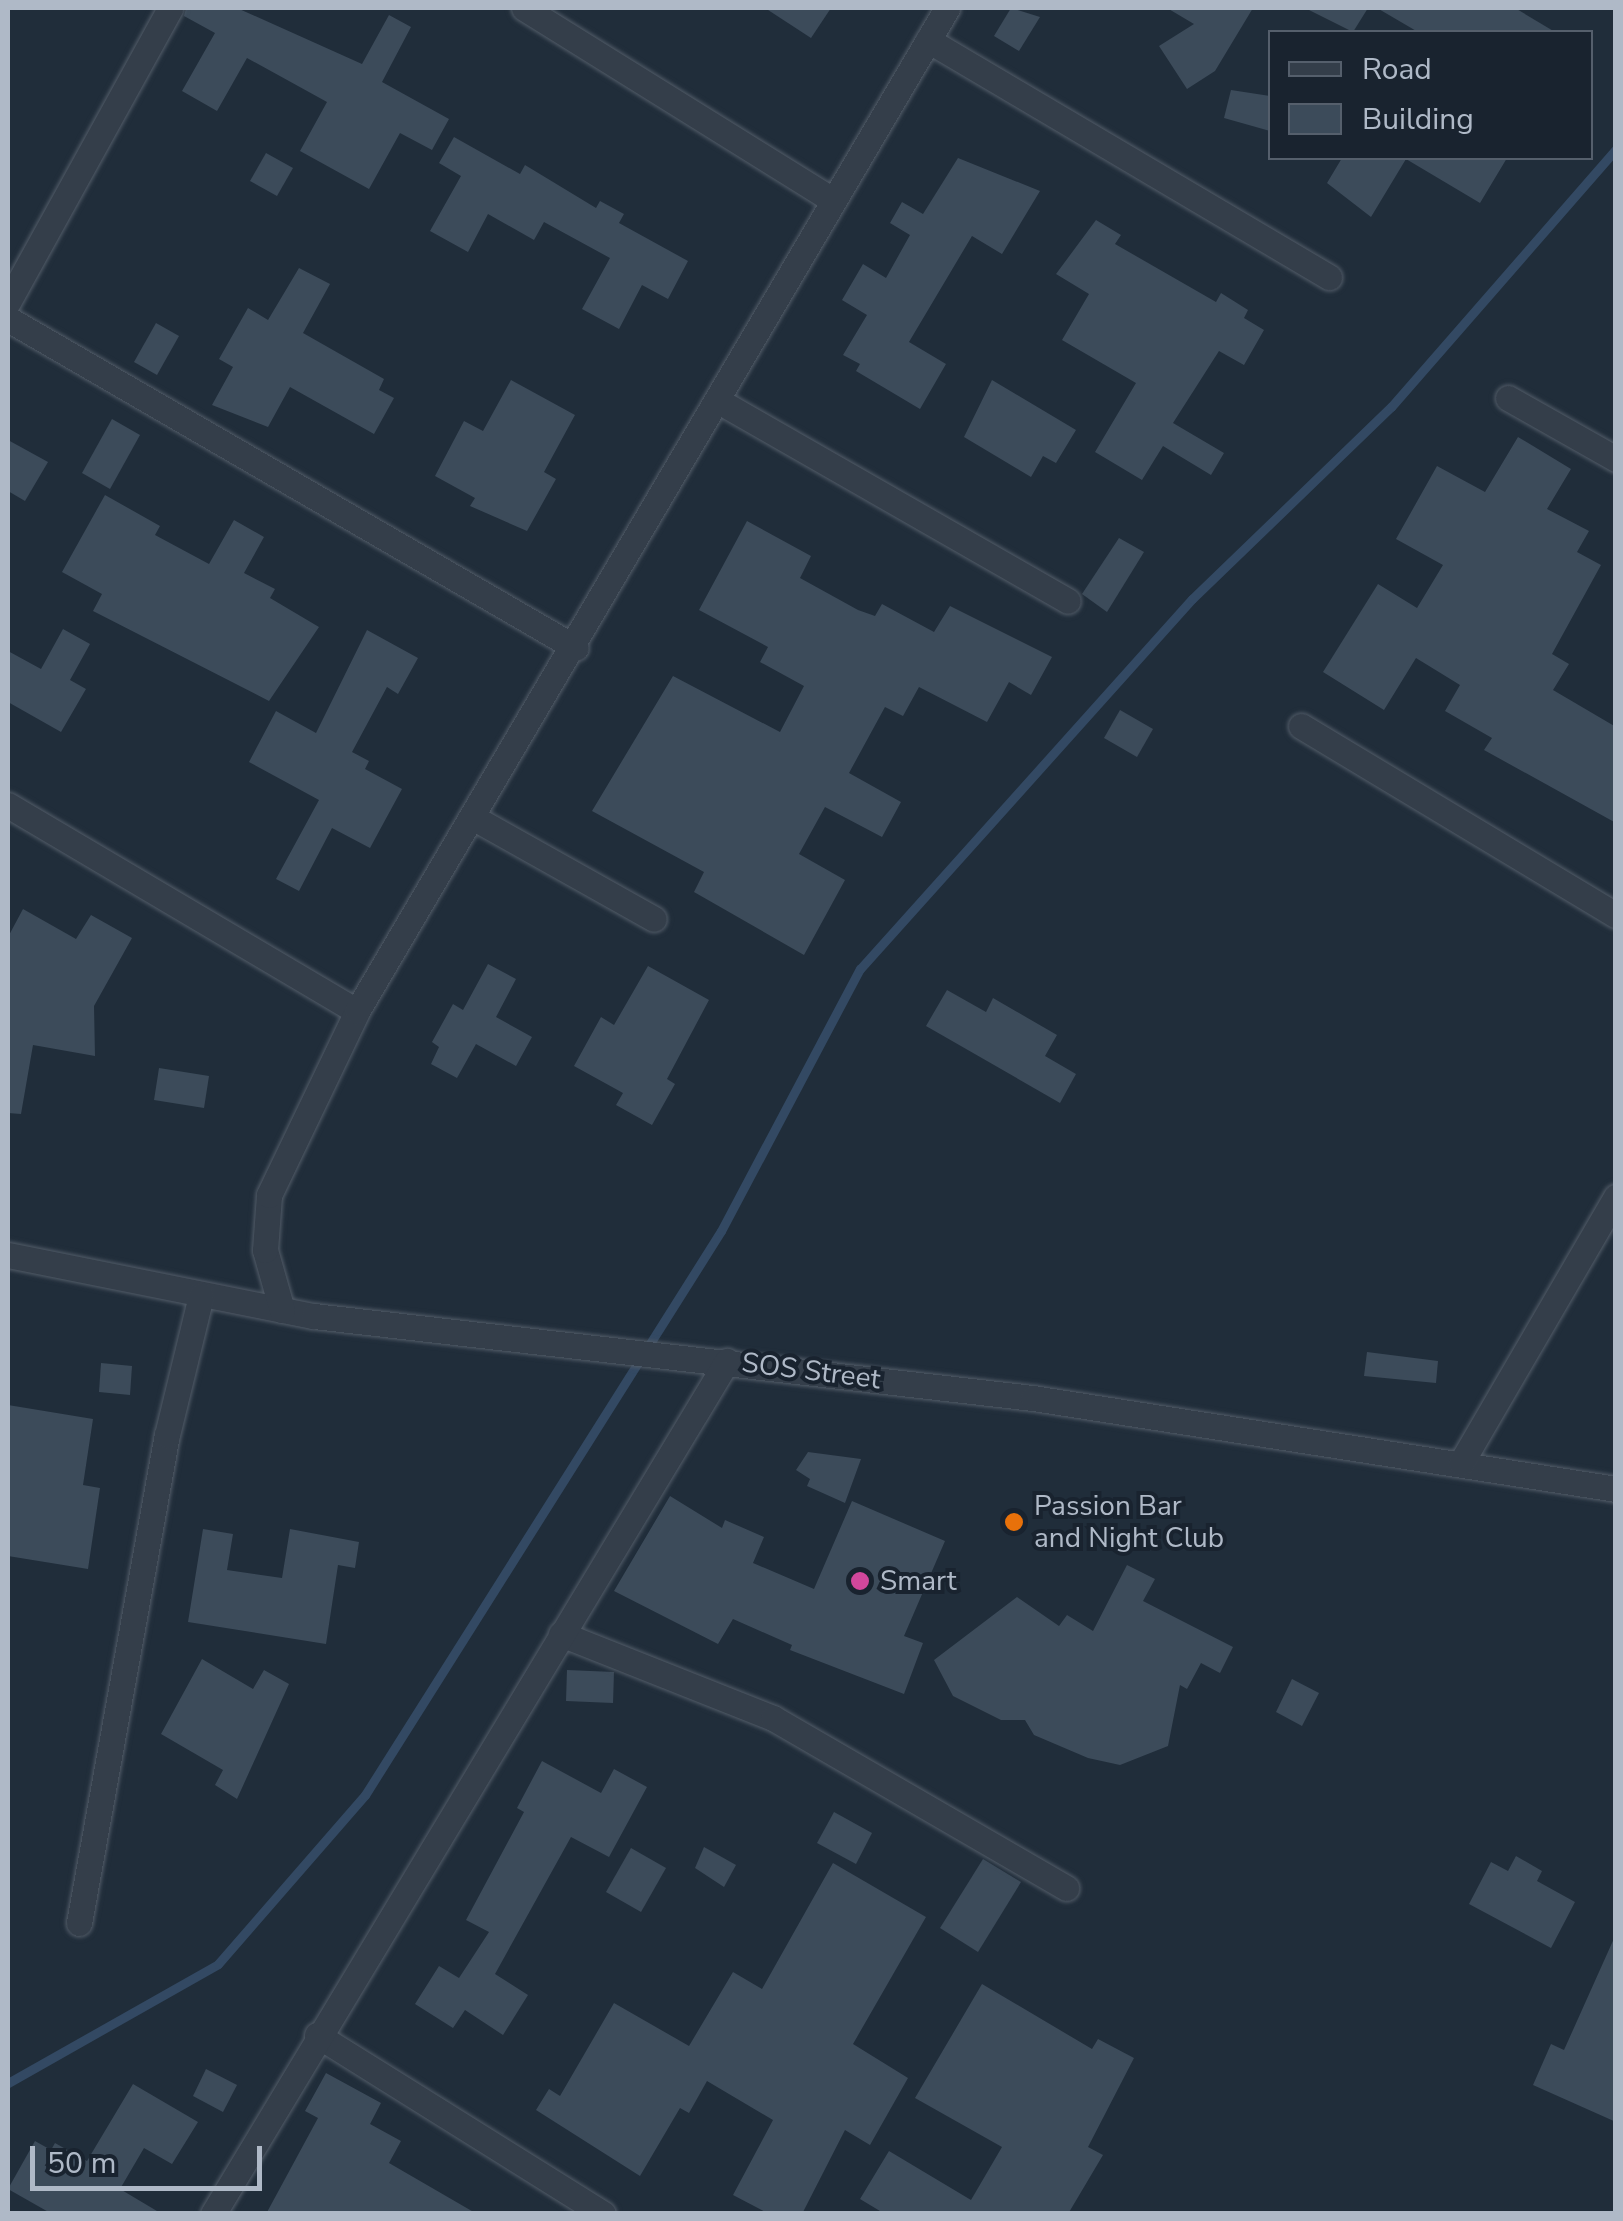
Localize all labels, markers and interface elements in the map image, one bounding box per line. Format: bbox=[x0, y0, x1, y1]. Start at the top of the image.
legend bbox=[1268, 30, 1593, 160]
text: Road bbox=[1362, 49, 1432, 90]
text: Building bbox=[1362, 99, 1474, 140]
street label: SOS Street bbox=[740, 1346, 882, 1396]
place label: Passion Bar and Night Club bbox=[1034, 1489, 1224, 1555]
marker: Passion Bar and Night Club bbox=[1003, 1511, 1025, 1533]
place label: Smart bbox=[880, 1564, 957, 1598]
marker: Smart bbox=[849, 1570, 871, 1592]
scale bar bbox=[35, 2126, 268, 2188]
text: 50 m bbox=[47, 2143, 116, 2184]

